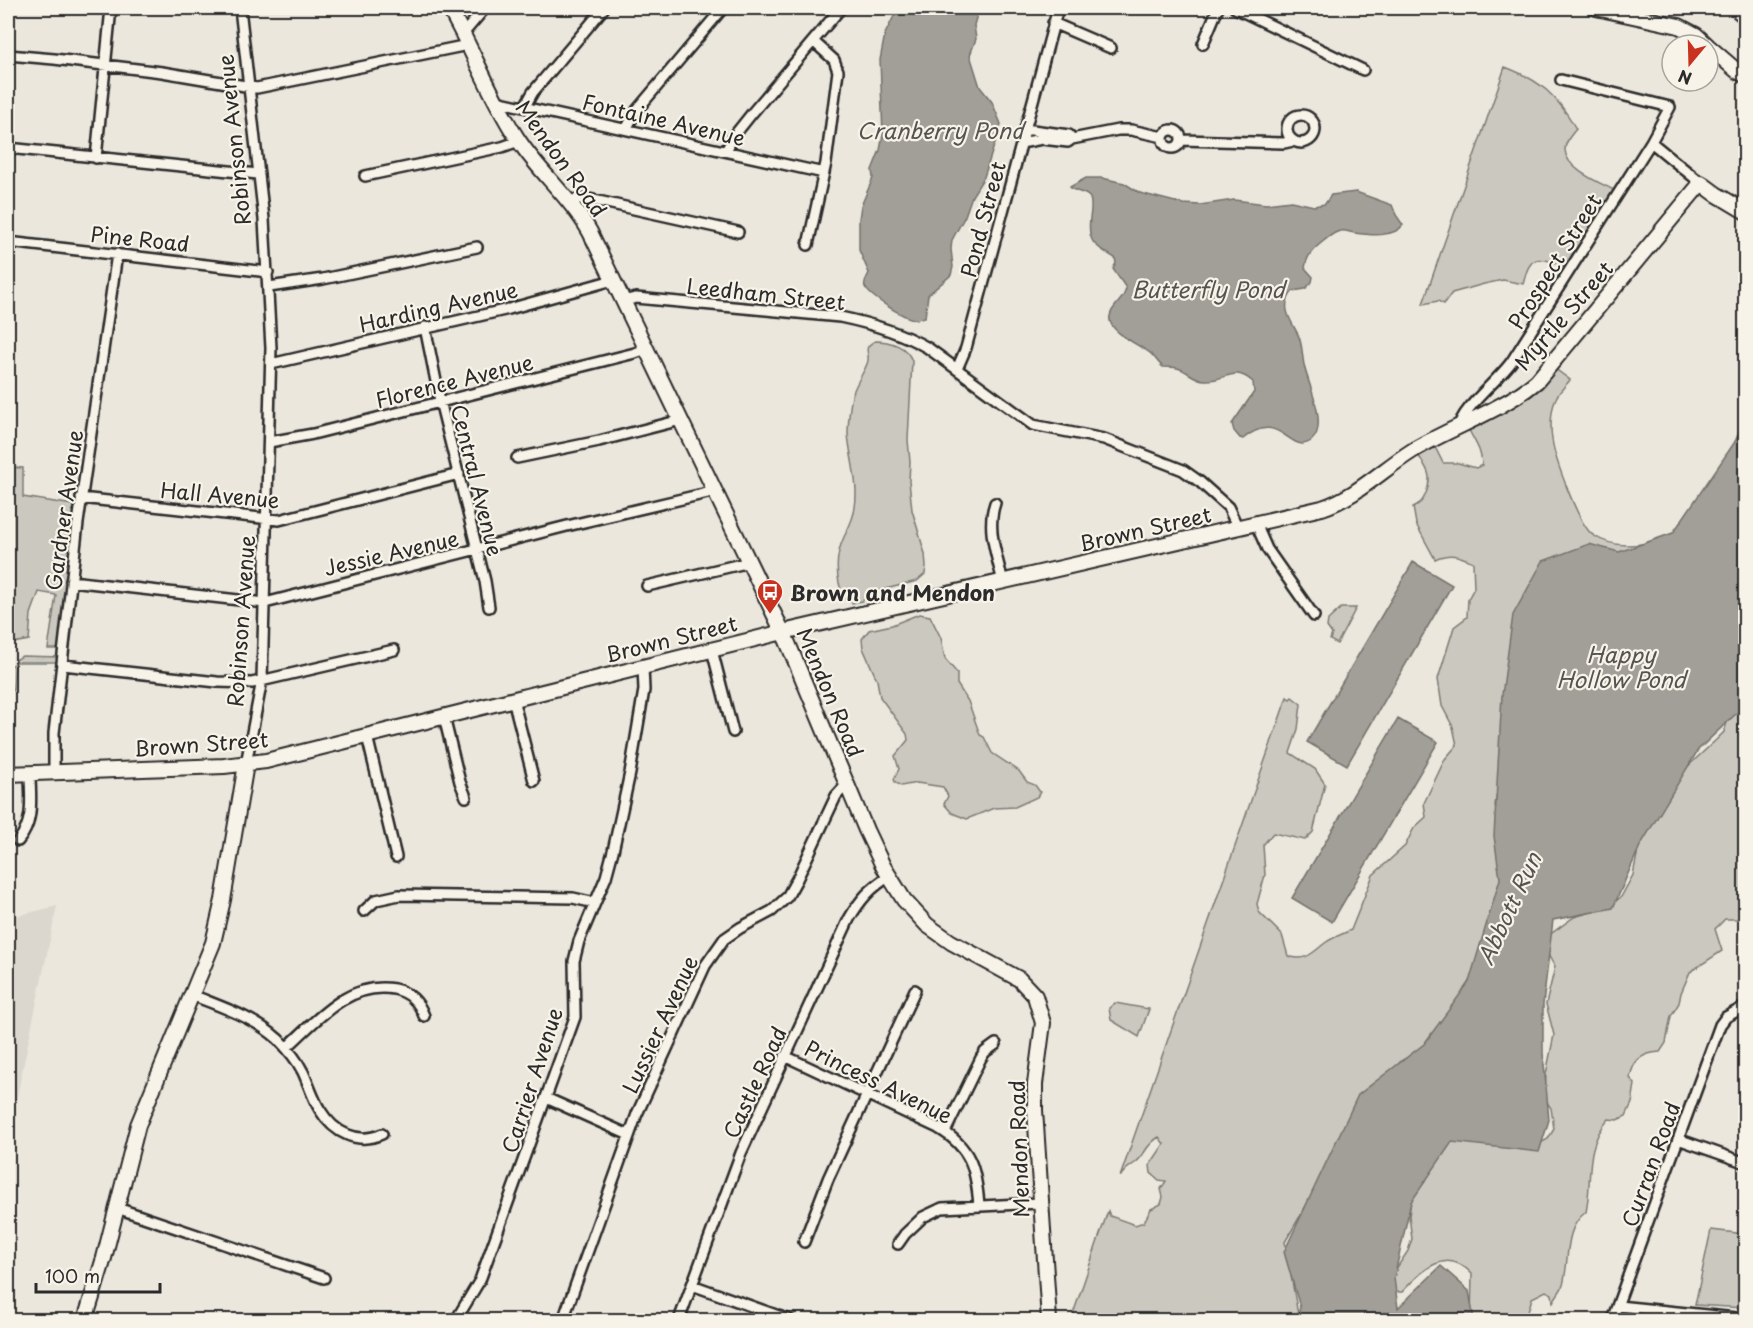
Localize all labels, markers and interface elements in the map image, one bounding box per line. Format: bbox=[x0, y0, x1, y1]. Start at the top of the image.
north arrow bbox=[1660, 33, 1720, 93]
street label: Robinson Avenue bbox=[208, 53, 258, 227]
text: N bbox=[1675, 65, 1695, 92]
street label: Fontaine Avenue bbox=[580, 85, 748, 153]
street label: Mendon Road bbox=[509, 93, 615, 223]
water label: Cranberry Pond bbox=[857, 113, 1027, 146]
street label: Pond Street bbox=[951, 158, 1013, 280]
street label: Prospect Street bbox=[1499, 187, 1609, 335]
street label: Pine Road bbox=[89, 217, 191, 259]
street label: Myrtle Street bbox=[1506, 253, 1620, 377]
street label: Leedham Street bbox=[685, 269, 847, 317]
street label: Harding Avenue bbox=[356, 272, 520, 340]
water label: Butterfly Pond bbox=[1131, 272, 1289, 305]
street label: Florence Avenue bbox=[372, 345, 536, 415]
street label: Central Avenue bbox=[444, 401, 512, 559]
street label: Gardner Avenue bbox=[36, 428, 90, 592]
street label: Hall Avenue bbox=[159, 473, 281, 515]
street label: Brown Street bbox=[1076, 497, 1214, 559]
street label: Jessie Avenue bbox=[321, 521, 461, 583]
street label: Robinson Avenue bbox=[218, 534, 262, 708]
place label: Brown and Mendon bbox=[790, 576, 995, 608]
bus stop icon: Brown and Mendon bbox=[755, 577, 785, 615]
street label: Brown Street bbox=[602, 606, 740, 670]
street label: Mendon Road bbox=[789, 622, 873, 762]
water label: Happy Hollow Pond bbox=[1556, 637, 1690, 695]
street label: Brown Street bbox=[133, 722, 269, 764]
water label: Abbott Run bbox=[1468, 845, 1549, 969]
street label: Lussier Avenue bbox=[613, 950, 705, 1098]
street label: Carrier Avenue bbox=[492, 1003, 570, 1157]
street label: Castle Road bbox=[714, 1021, 794, 1143]
street label: Princess Avenue bbox=[800, 1031, 958, 1131]
street label: Mendon Road bbox=[1000, 1080, 1036, 1218]
street label: Curran Road bbox=[1613, 1097, 1687, 1231]
scale bar bbox=[36, 1256, 160, 1294]
text: 100 m bbox=[45, 1262, 100, 1289]

